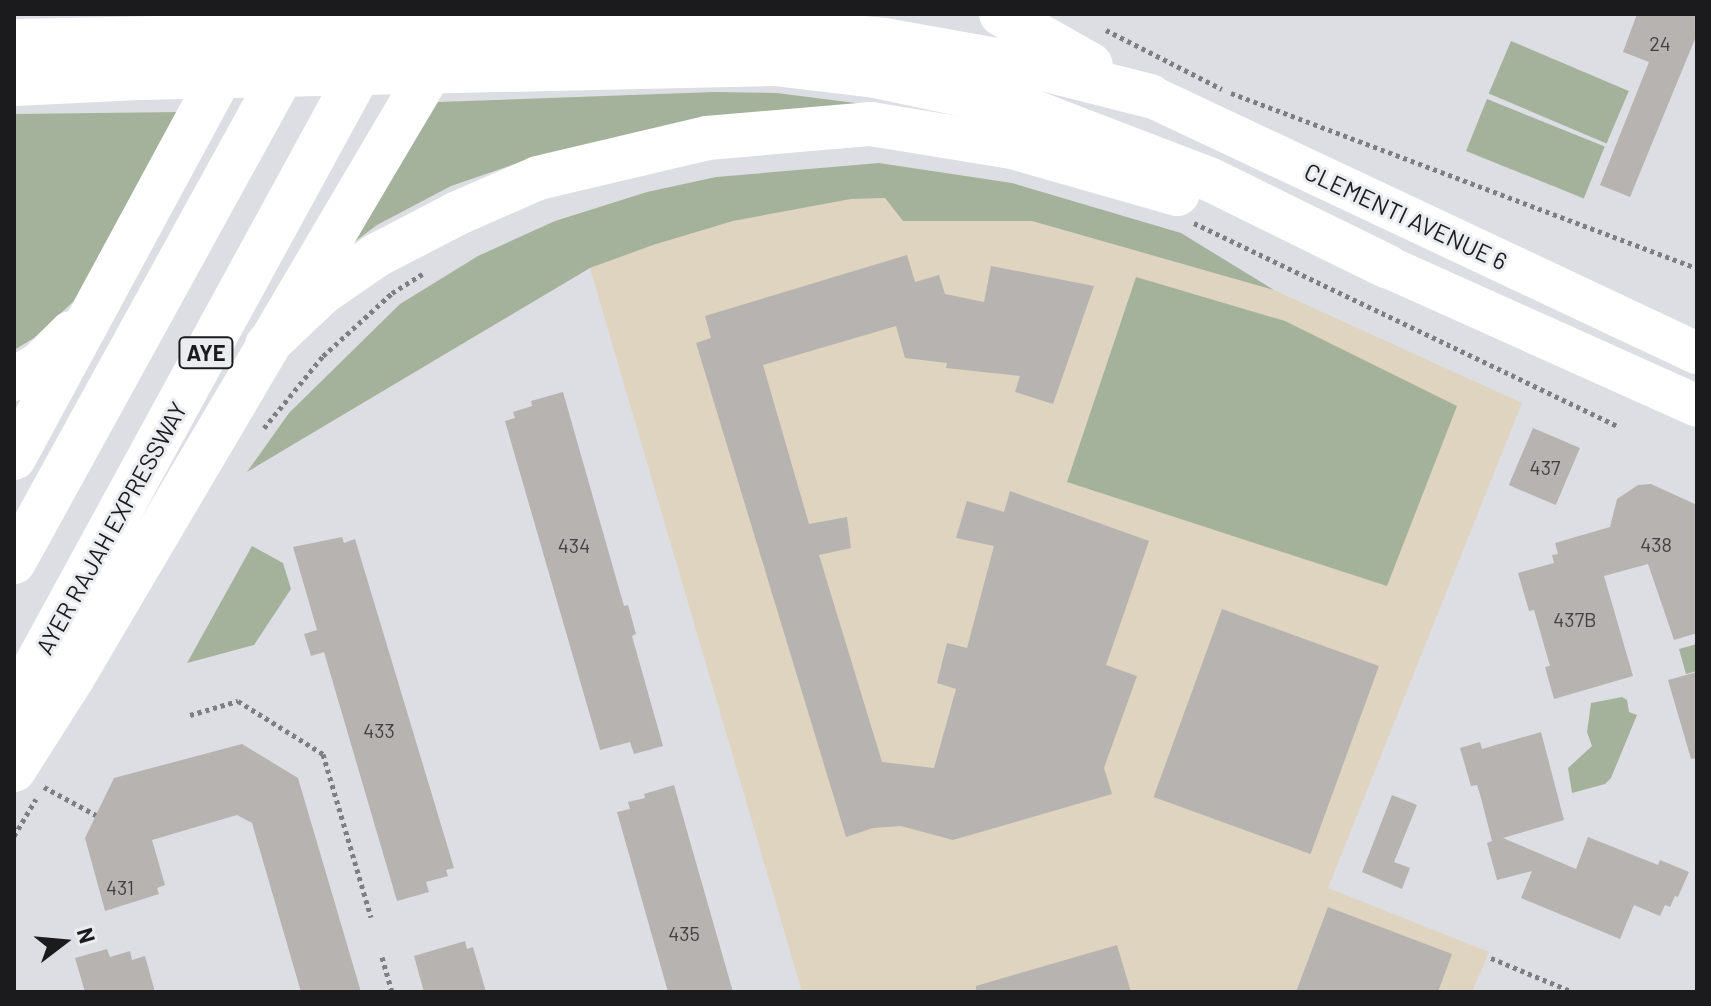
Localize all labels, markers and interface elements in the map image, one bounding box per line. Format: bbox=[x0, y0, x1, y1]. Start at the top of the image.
house number: 24 bbox=[1649, 31, 1671, 55]
street label: CLEMENTI AVENUE 6 bbox=[1300, 156, 1512, 276]
road number: AYE bbox=[178, 335, 234, 371]
street label: AYER RAJAH EXPRESSWAY bbox=[29, 397, 193, 659]
house number: 437 bbox=[1530, 455, 1560, 479]
house number: 438 bbox=[1640, 532, 1672, 556]
house number: 434 bbox=[558, 533, 590, 557]
house number: 437B bbox=[1553, 607, 1597, 631]
house number: 433 bbox=[363, 718, 395, 742]
house number: 431 bbox=[106, 875, 134, 899]
north arrow bbox=[24, 902, 104, 982]
house number: 435 bbox=[668, 921, 700, 945]
text: N bbox=[73, 925, 102, 946]

